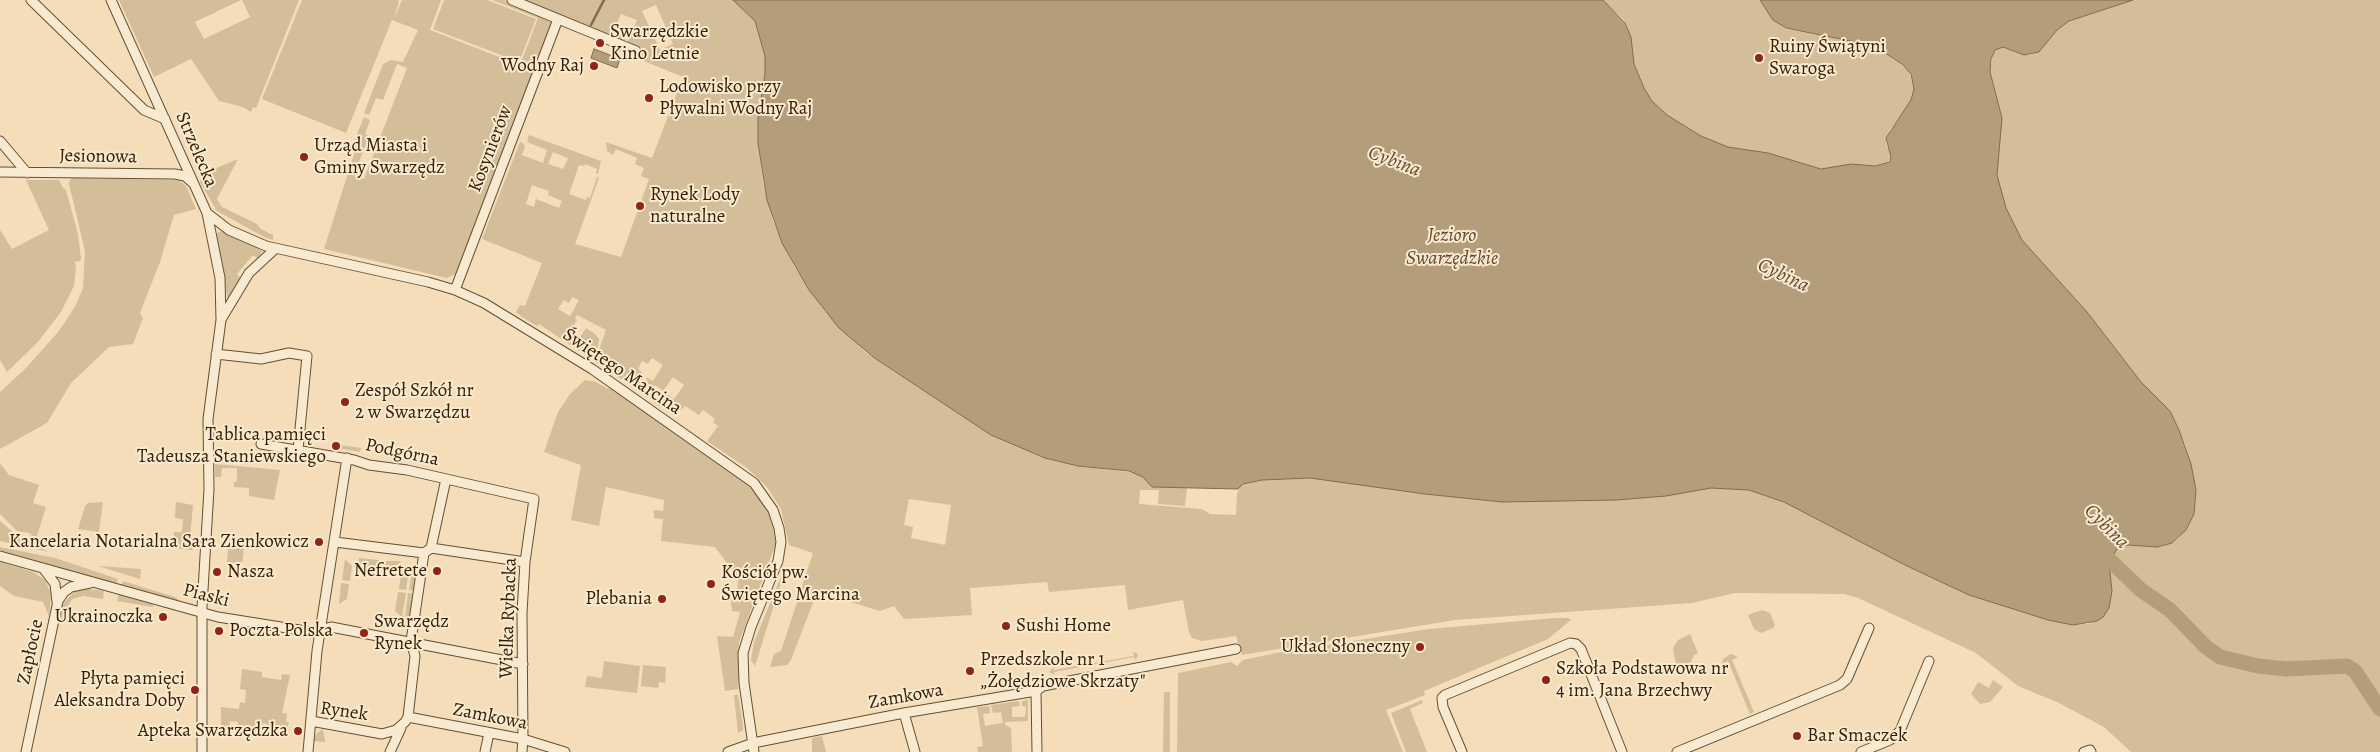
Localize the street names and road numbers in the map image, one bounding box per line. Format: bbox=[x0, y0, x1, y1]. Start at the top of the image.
street label: Kosynierów bbox=[464, 103, 518, 195]
street label: Strzelecka bbox=[170, 109, 222, 191]
street label: Jesionowa bbox=[59, 145, 137, 169]
street label: Świętego Marcina bbox=[558, 324, 686, 420]
street label: Podgórna bbox=[363, 434, 441, 472]
street label: Wielka Rybacka bbox=[495, 557, 523, 679]
street label: Piaski bbox=[180, 579, 232, 613]
street label: Zapłocie bbox=[13, 617, 49, 687]
street label: Zamkowa bbox=[867, 679, 945, 715]
street label: Rynek bbox=[319, 697, 369, 727]
street label: Zamkowa bbox=[451, 699, 529, 735]

